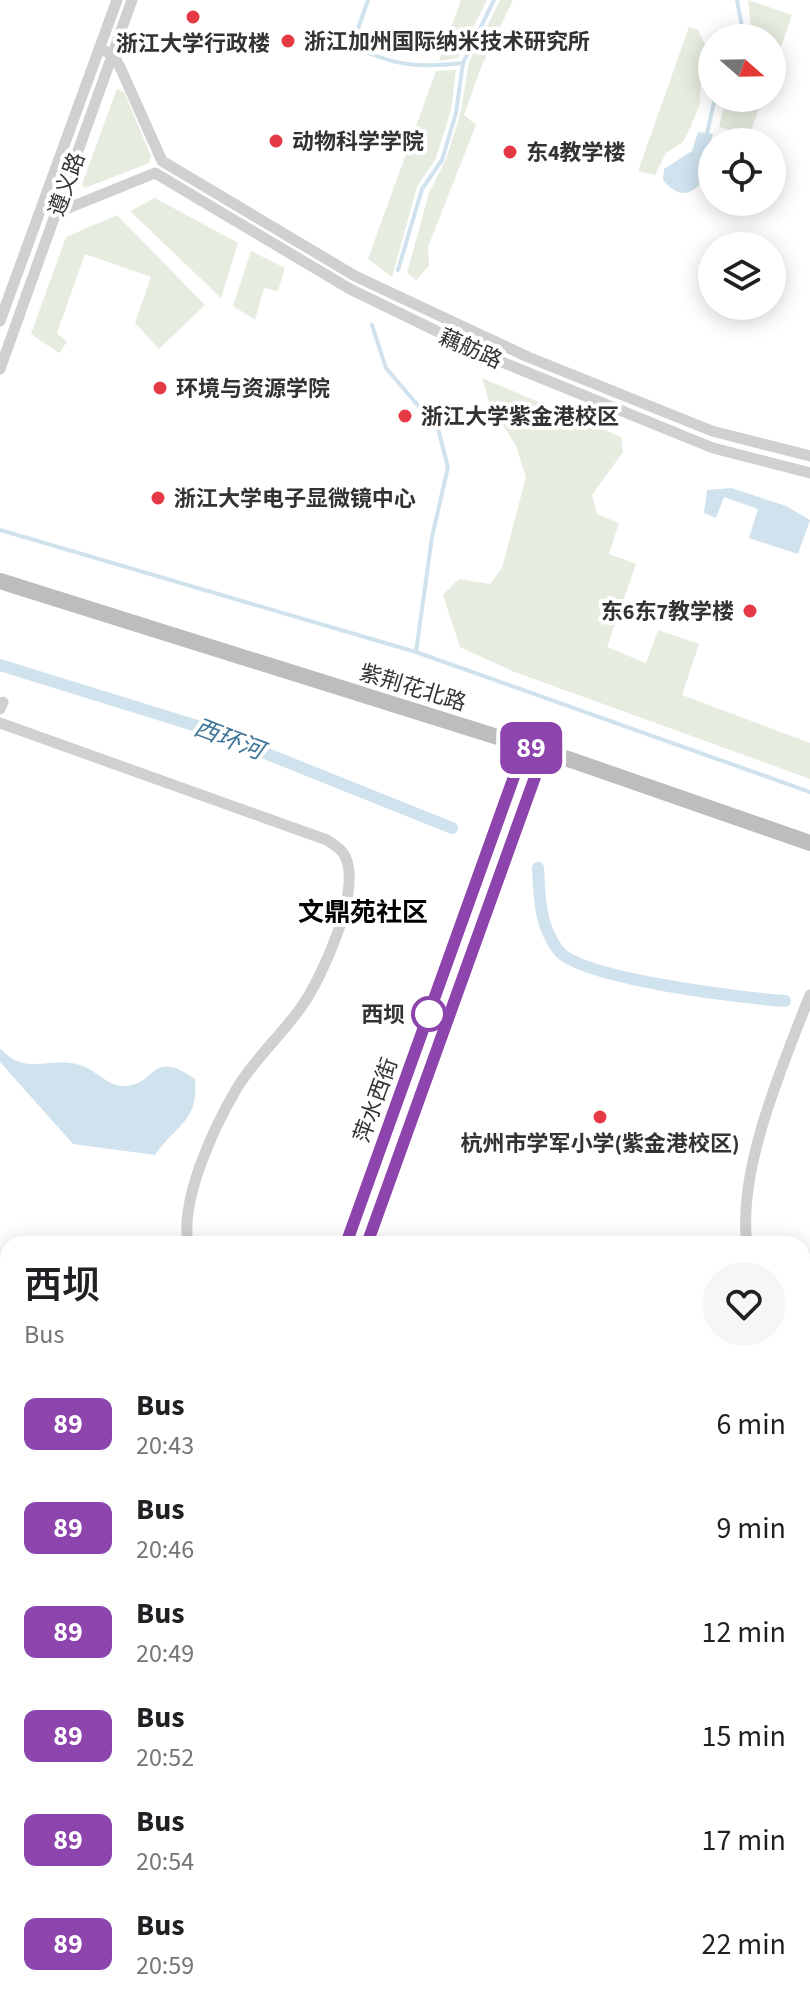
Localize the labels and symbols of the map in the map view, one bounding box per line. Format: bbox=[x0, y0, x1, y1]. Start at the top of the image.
marker: 浙江大学行政楼 bbox=[184, 8, 202, 26]
north arrow bbox=[698, 24, 786, 112]
place label: 浙江加州国际纳米技术研究所 bbox=[304, 26, 590, 58]
place label: 浙江大学行政楼 bbox=[116, 28, 270, 60]
marker: 浙江加州国际纳米技术研究所 bbox=[279, 32, 297, 50]
place label: 动物科学学院 bbox=[292, 126, 424, 158]
marker: 动物科学学院 bbox=[267, 132, 285, 150]
place label: 东4教学楼 bbox=[526, 137, 626, 169]
marker: 东4教学楼 bbox=[501, 143, 519, 161]
street label: 遵义路 bbox=[41, 148, 93, 221]
street label: 藕舫路 bbox=[434, 321, 507, 377]
place label: 环境与资源学院 bbox=[176, 373, 330, 405]
marker: 环境与资源学院 bbox=[151, 379, 169, 397]
place label: 浙江大学紫金港校区 bbox=[421, 401, 619, 433]
marker: 浙江大学紫金港校区 bbox=[396, 407, 414, 425]
place label: 浙江大学电子显微镜中心 bbox=[174, 483, 416, 515]
marker: 浙江大学电子显微镜中心 bbox=[149, 489, 167, 507]
place label: 东6东7教学楼 bbox=[601, 596, 734, 628]
marker: 东6东7教学楼 bbox=[741, 602, 759, 620]
street label: 紫荆花北路 bbox=[355, 657, 470, 719]
water label: 西环河 bbox=[189, 710, 272, 770]
line badge: 89 bbox=[495, 722, 567, 774]
district label: 文鼎苑社区 bbox=[298, 894, 428, 931]
marker: 西坝 bbox=[412, 997, 446, 1031]
place label: 西坝 bbox=[361, 999, 405, 1031]
street label: 萍水西街 bbox=[346, 1054, 406, 1147]
marker: 杭州市学军小学(紫金港校区) bbox=[591, 1108, 609, 1126]
place label: 杭州市学军小学(紫金港校区) bbox=[460, 1128, 740, 1160]

